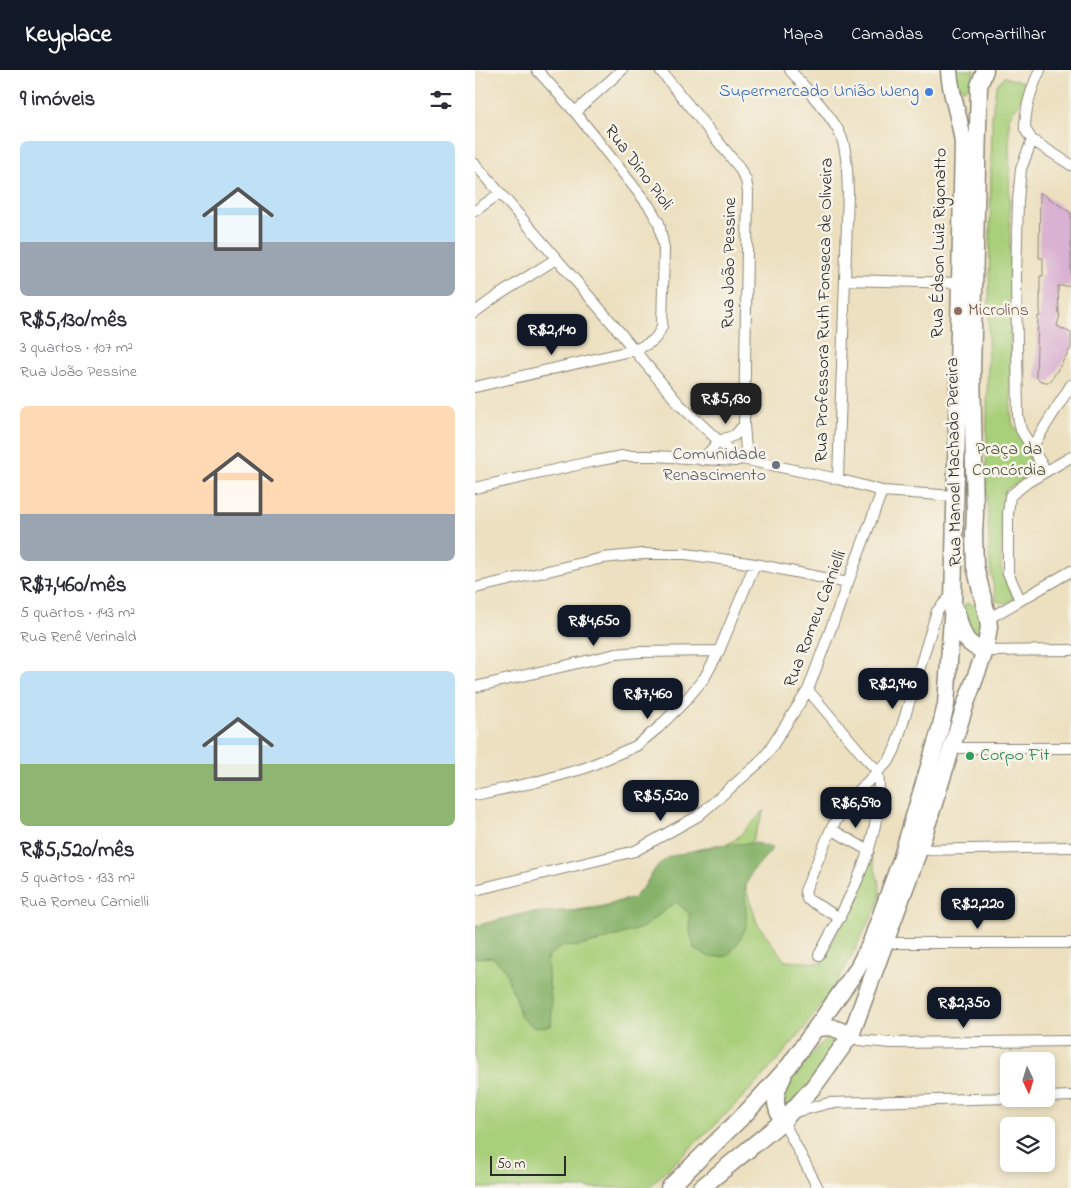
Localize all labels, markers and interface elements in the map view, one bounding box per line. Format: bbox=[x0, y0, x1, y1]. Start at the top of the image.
text: Keyplace bbox=[25, 18, 111, 53]
text: Mapa bbox=[783, 22, 823, 48]
text: Camadas bbox=[851, 22, 924, 48]
text: Compartilhar bbox=[952, 22, 1046, 48]
place label: Supermercado União Weng bbox=[719, 79, 919, 106]
text: 9 imóveis bbox=[20, 85, 95, 115]
icon: filters bbox=[427, 86, 455, 114]
marker: Supermercado União Weng bbox=[923, 86, 935, 98]
street label: Rua Dino Pioli bbox=[597, 120, 679, 216]
street label: Rua Édson Luiz Rigonatto bbox=[925, 148, 956, 338]
street label: Rua Professora Ruth Fonseca de Oliveira bbox=[809, 158, 841, 462]
icon: home bbox=[193, 174, 283, 264]
street label: Rua João Pessine bbox=[716, 196, 744, 329]
place label: Microlins bbox=[968, 298, 1029, 324]
marker: Microlins bbox=[952, 305, 964, 317]
text: R$5,130/mês bbox=[20, 306, 127, 336]
pin: R$2,140 bbox=[506, 314, 598, 356]
text: R$2,140 bbox=[528, 318, 576, 342]
text: 3 quartos · 107 m² bbox=[20, 336, 133, 360]
street label: Rua Manoel Machado Pereira bbox=[940, 357, 970, 567]
text: Rua João Pessine bbox=[20, 360, 137, 384]
pin: R$5,130 bbox=[680, 382, 772, 425]
text: R$5,130 bbox=[701, 387, 751, 411]
park label: Praça da Concórdia bbox=[972, 437, 1046, 484]
icon: home bbox=[193, 439, 283, 529]
place label: Comunidade Renascimento bbox=[663, 442, 767, 489]
marker: Comunidade Renascimento bbox=[770, 459, 782, 471]
street label: Rua Romeu Carnielli bbox=[778, 547, 854, 691]
text: R$7,460/mês bbox=[20, 571, 126, 601]
text: 5 quartos · 143 m² bbox=[20, 601, 135, 625]
pin: R$4,650 bbox=[548, 604, 640, 647]
text: R$4,650 bbox=[569, 609, 619, 633]
text: Rua Renê Verinald bbox=[20, 625, 136, 649]
pin: R$2,940 bbox=[847, 668, 939, 710]
text: R$2,940 bbox=[869, 672, 917, 696]
pin: R$7,460 bbox=[602, 678, 694, 720]
text: R$7,460 bbox=[624, 682, 672, 706]
icon: home bbox=[193, 704, 283, 794]
place label: Corpo Fit bbox=[980, 743, 1049, 769]
marker: Corpo Fit bbox=[964, 750, 976, 762]
pin: R$5,520 bbox=[615, 780, 707, 822]
text: R$5,520 bbox=[634, 784, 688, 808]
pin: R$6,590 bbox=[810, 786, 902, 829]
text: R$6,590 bbox=[831, 791, 881, 815]
text: R$5,520/mês bbox=[20, 836, 134, 866]
text: 5 quartos · 133 m² bbox=[20, 866, 135, 890]
pin: R$2,220 bbox=[932, 888, 1024, 930]
text: Rua Romeu Carnielli bbox=[20, 890, 149, 914]
text: R$2,220 bbox=[952, 892, 1004, 916]
pin: R$2,350 bbox=[918, 986, 1010, 1029]
text: R$2,350 bbox=[938, 991, 990, 1015]
north arrow bbox=[1000, 1052, 1055, 1108]
map controls bbox=[1000, 1052, 1055, 1172]
button: layers bbox=[1000, 1117, 1055, 1172]
scale bar bbox=[490, 1153, 566, 1176]
text: 50 m bbox=[497, 1154, 525, 1175]

